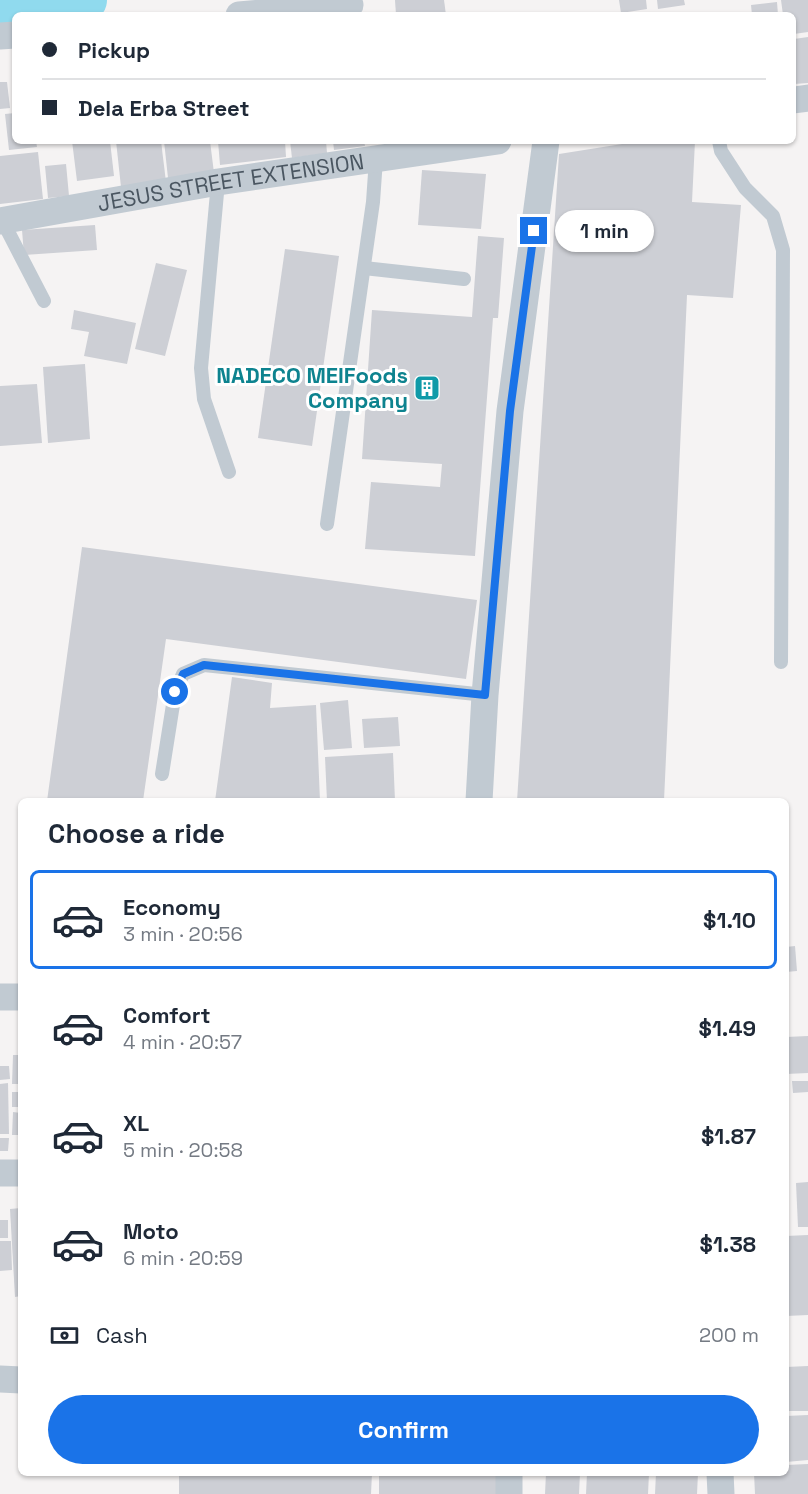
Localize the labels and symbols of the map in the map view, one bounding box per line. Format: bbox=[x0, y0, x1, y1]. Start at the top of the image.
street label: JESUS STREET EXTENSION bbox=[95, 147, 366, 217]
callout: 1 min bbox=[555, 210, 654, 252]
route end bbox=[520, 217, 547, 244]
place label: NADECO MEIFoods Company bbox=[216, 361, 408, 414]
building icon: NADECO MEIFoods Company bbox=[412, 373, 442, 403]
route start bbox=[161, 678, 188, 705]

